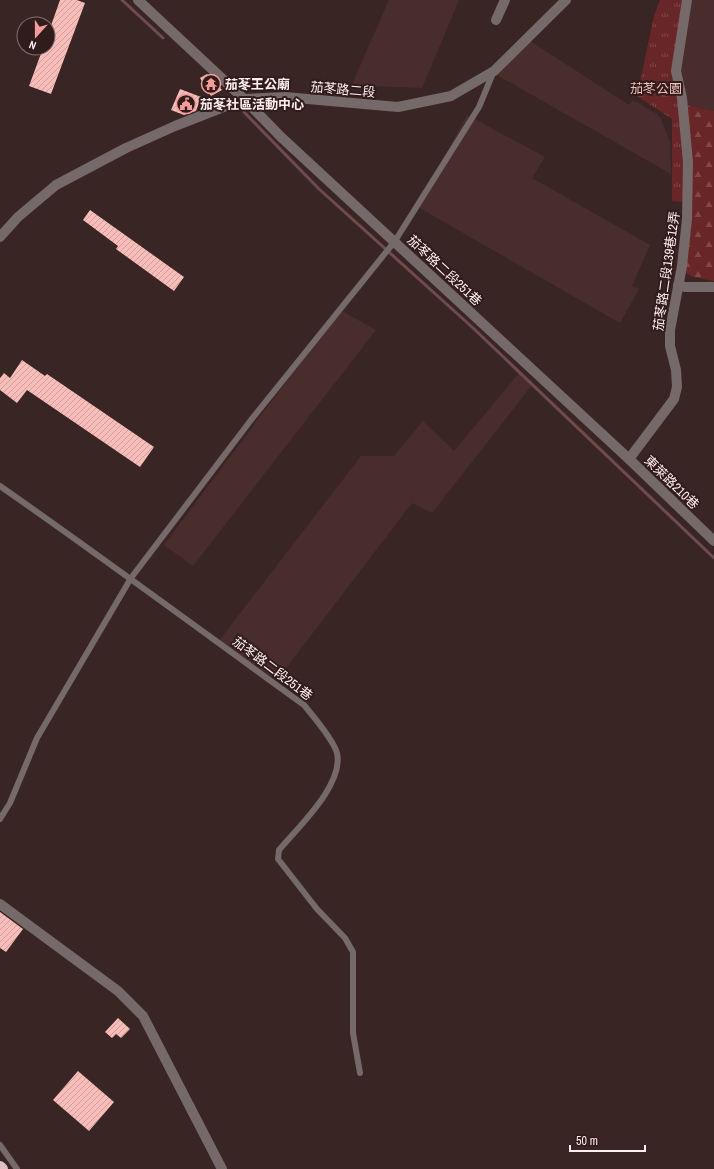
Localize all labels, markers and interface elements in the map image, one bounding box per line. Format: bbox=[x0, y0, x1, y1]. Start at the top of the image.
north arrow bbox=[16, 16, 56, 56]
text: N bbox=[27, 38, 38, 53]
temple icon: 茄苳王公廟 bbox=[200, 73, 222, 95]
place label: 茄苳王公廟 bbox=[225, 76, 290, 93]
street label: 茄苳路二段 bbox=[310, 78, 376, 101]
park label: 茄苳公園 bbox=[630, 80, 682, 97]
public building icon: 茄苳社區活動中心 bbox=[175, 93, 197, 115]
place label: 茄苳社區活動中心 bbox=[200, 96, 304, 113]
street label: 茄苳路二段139巷12弄 bbox=[650, 210, 683, 332]
street label: 茄苳路二段251巷 bbox=[404, 231, 485, 309]
street label: 東萊路210巷 bbox=[641, 452, 703, 513]
street label: 茄苳路二段251巷 bbox=[229, 633, 316, 704]
scale bar bbox=[570, 1127, 645, 1153]
text: 50 m bbox=[576, 1133, 598, 1149]

